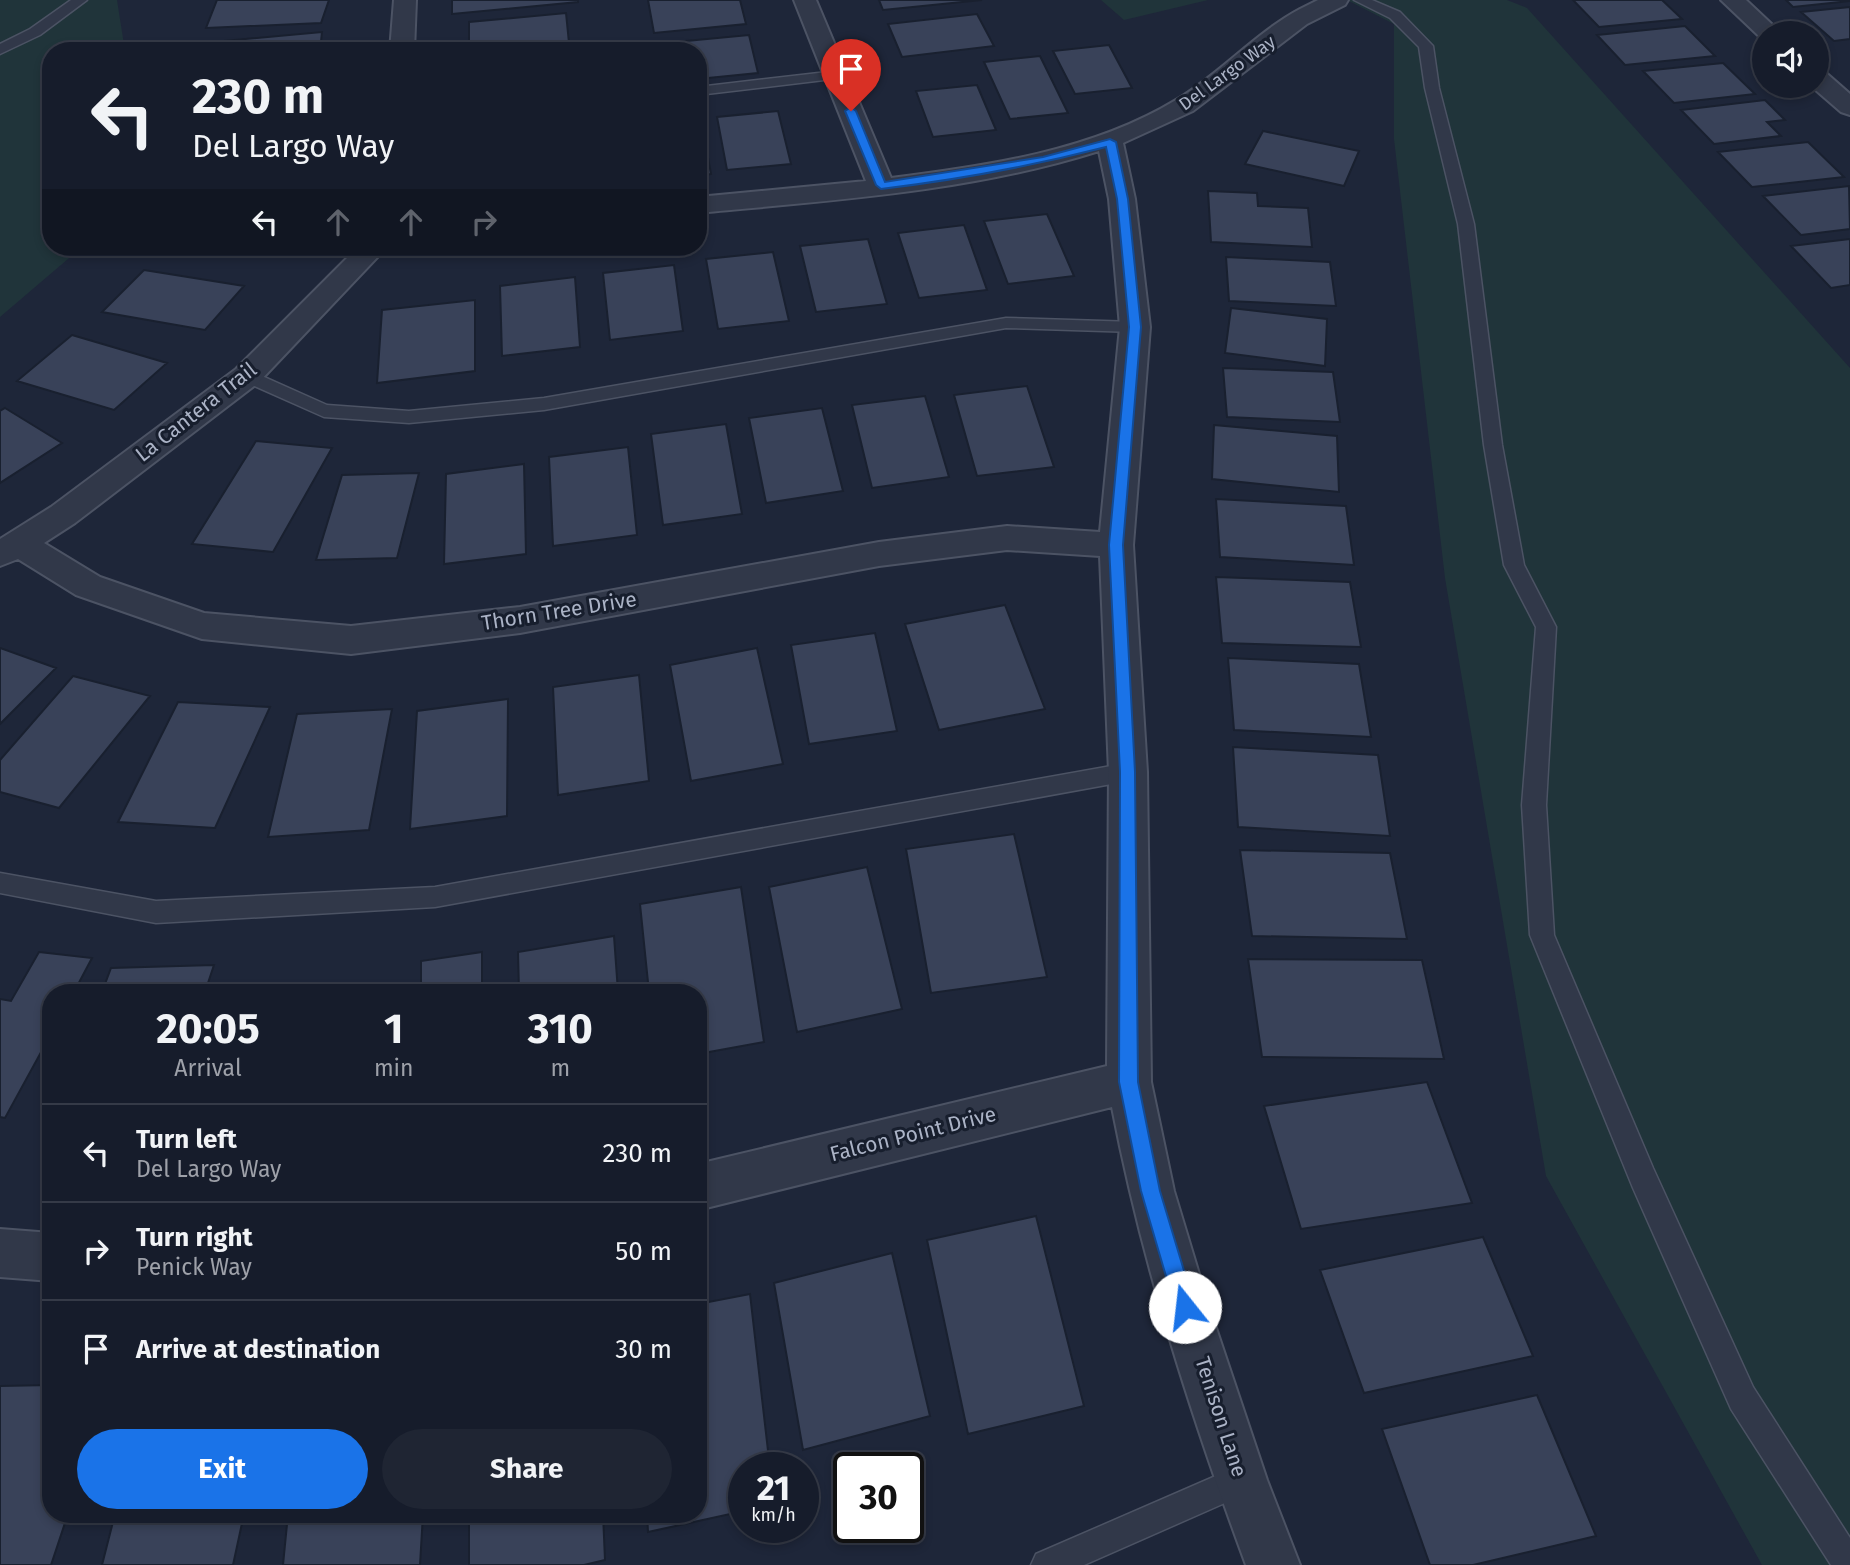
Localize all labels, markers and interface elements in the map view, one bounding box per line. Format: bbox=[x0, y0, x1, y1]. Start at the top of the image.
map controls bbox=[1752, 21, 1829, 98]
button: sound bbox=[1752, 21, 1829, 98]
street label: Del Largo Way bbox=[1175, 31, 1280, 115]
pin bbox=[821, 39, 881, 111]
icon: arrive bbox=[832, 50, 870, 88]
text: 230 m bbox=[192, 67, 324, 126]
icon: left bbox=[77, 70, 168, 161]
text: Del Largo Way bbox=[192, 127, 394, 165]
icon: left bbox=[246, 203, 284, 241]
icon: ahead bbox=[319, 203, 357, 241]
icon: ahead bbox=[392, 203, 430, 241]
icon: right bbox=[465, 203, 503, 241]
street label: La Cantera Trail bbox=[130, 357, 262, 467]
street label: Thorn Tree Drive bbox=[480, 586, 638, 636]
text: 20:05 bbox=[156, 1004, 260, 1054]
text: 1 bbox=[384, 1004, 403, 1054]
text: 310 bbox=[528, 1004, 593, 1054]
text: Arrival bbox=[174, 1054, 242, 1082]
text: min bbox=[374, 1054, 414, 1082]
text: m bbox=[550, 1054, 570, 1082]
street label: Falcon Point Drive bbox=[827, 1101, 999, 1167]
text: Turn left bbox=[136, 1124, 237, 1155]
icon: left bbox=[77, 1134, 115, 1172]
text: 230 m bbox=[603, 1138, 672, 1169]
text: Del Largo Way bbox=[136, 1155, 281, 1183]
text: Turn right bbox=[136, 1222, 253, 1253]
icon: right bbox=[77, 1232, 115, 1270]
text: 50 m bbox=[615, 1236, 672, 1267]
text: Penick Way bbox=[136, 1253, 252, 1281]
position arrow bbox=[1148, 1270, 1222, 1344]
icon: arrive bbox=[77, 1330, 115, 1368]
text: Arrive at destination bbox=[136, 1334, 380, 1365]
text: 30 m bbox=[615, 1334, 672, 1365]
street label: Tenison Lane bbox=[1189, 1354, 1253, 1480]
button: Exit bbox=[77, 1429, 368, 1509]
button: Share bbox=[382, 1429, 672, 1509]
speed limit sign: 30 bbox=[833, 1452, 924, 1543]
text: 21 bbox=[757, 1467, 790, 1509]
text: km/h bbox=[751, 1504, 796, 1526]

